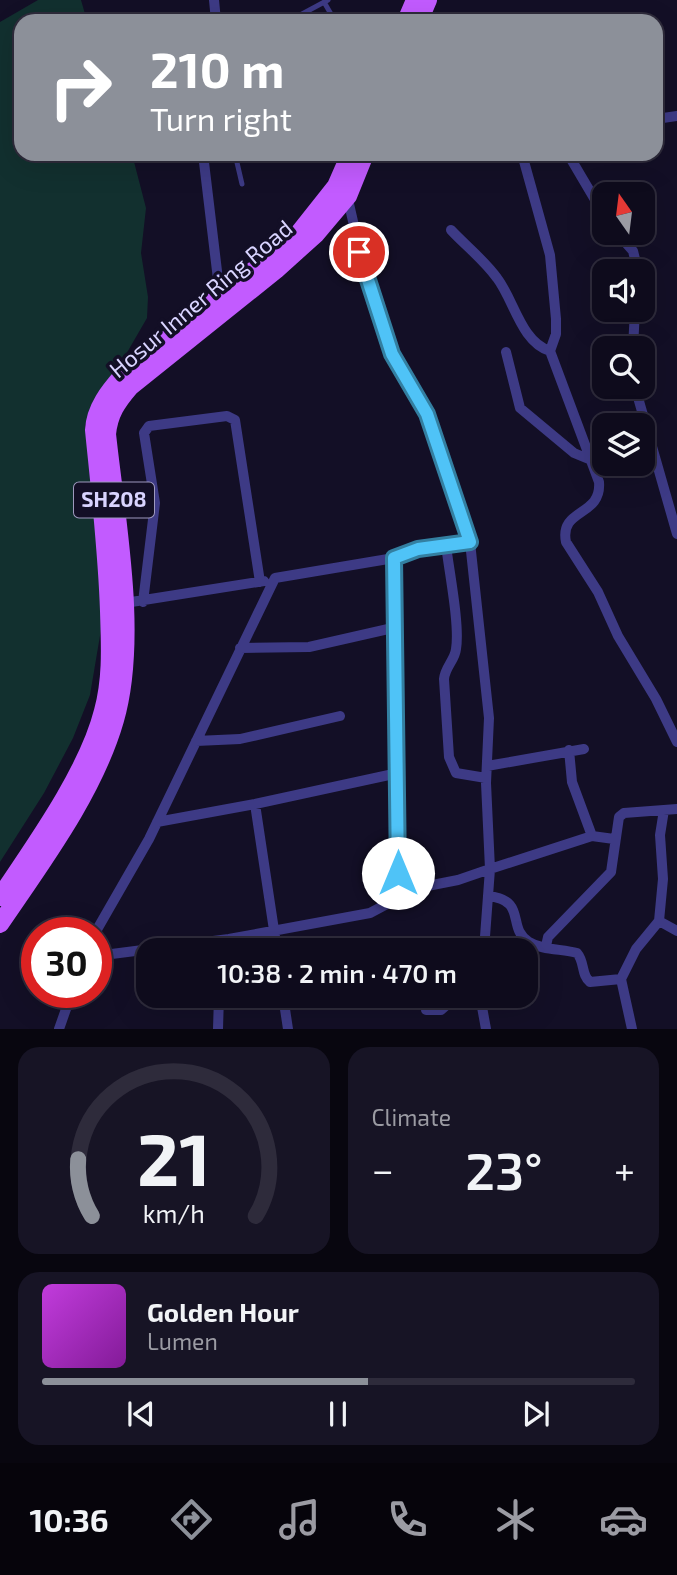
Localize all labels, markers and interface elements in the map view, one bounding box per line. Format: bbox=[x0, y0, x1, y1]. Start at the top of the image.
text: 210 m bbox=[150, 39, 284, 98]
icon: right bbox=[35, 42, 126, 133]
text: Turn right bbox=[150, 99, 292, 137]
north arrow bbox=[592, 182, 654, 245]
map controls bbox=[592, 182, 655, 476]
street label: Hosur Inner Ring Road bbox=[103, 213, 298, 383]
pin bbox=[329, 222, 389, 282]
icon: arrive bbox=[340, 233, 378, 271]
button: sound bbox=[592, 259, 655, 322]
button: search bbox=[592, 336, 655, 399]
button: layers bbox=[592, 413, 655, 476]
road number: SH208 bbox=[74, 482, 154, 518]
position arrow bbox=[361, 836, 435, 910]
speed limit sign: 30 bbox=[21, 917, 112, 1008]
text: 10:38 · 2 min · 470 m bbox=[217, 957, 457, 988]
text: Climate bbox=[372, 1103, 451, 1131]
text: 21 bbox=[137, 1114, 211, 1202]
text: 23° bbox=[465, 1138, 543, 1200]
text: − bbox=[372, 1146, 394, 1192]
text: + bbox=[614, 1146, 635, 1192]
text: km/h bbox=[143, 1198, 205, 1228]
text: Golden Hour bbox=[147, 1296, 299, 1327]
text: Lumen bbox=[147, 1327, 218, 1355]
icon: previous bbox=[122, 1395, 160, 1433]
icon: pause bbox=[319, 1395, 357, 1433]
icon: next bbox=[517, 1395, 555, 1433]
icon: directions bbox=[167, 1495, 216, 1544]
icon: music bbox=[275, 1495, 324, 1544]
icon: phone bbox=[383, 1495, 432, 1544]
icon: climate bbox=[491, 1495, 540, 1544]
icon: car bbox=[599, 1495, 648, 1544]
text: 10:36 bbox=[29, 1500, 109, 1538]

